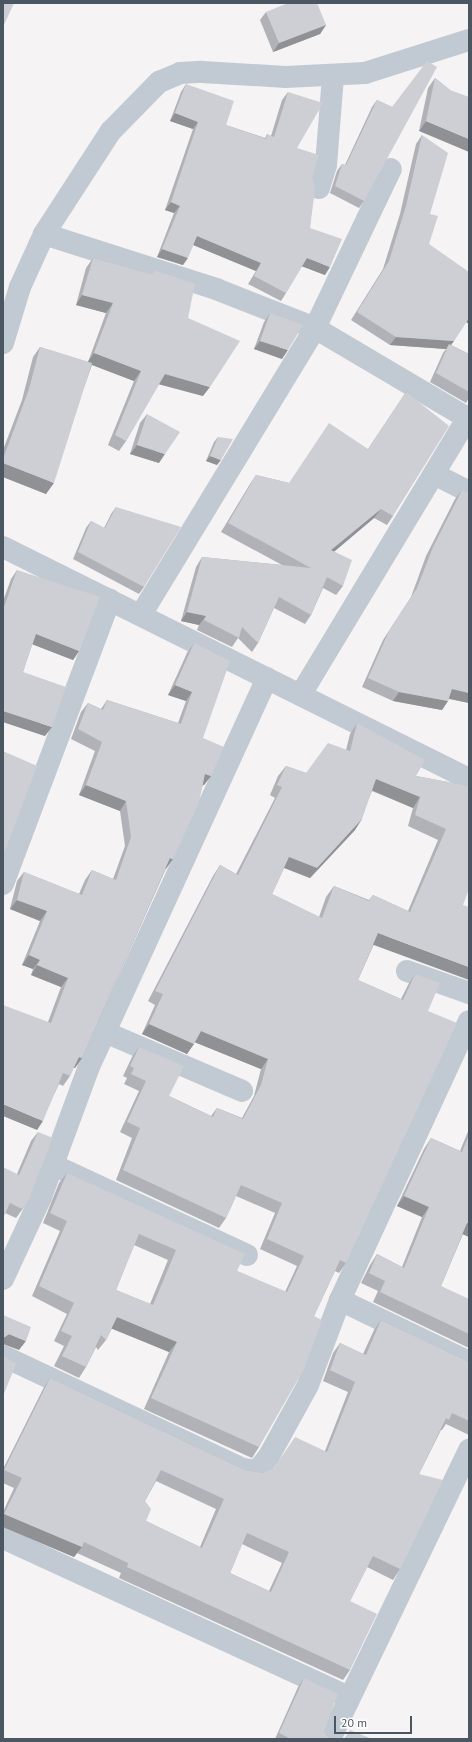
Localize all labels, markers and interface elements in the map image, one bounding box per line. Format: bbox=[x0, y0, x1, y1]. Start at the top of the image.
scale bar bbox=[336, 1708, 414, 1734]
text: 20 m bbox=[341, 1715, 367, 1730]

